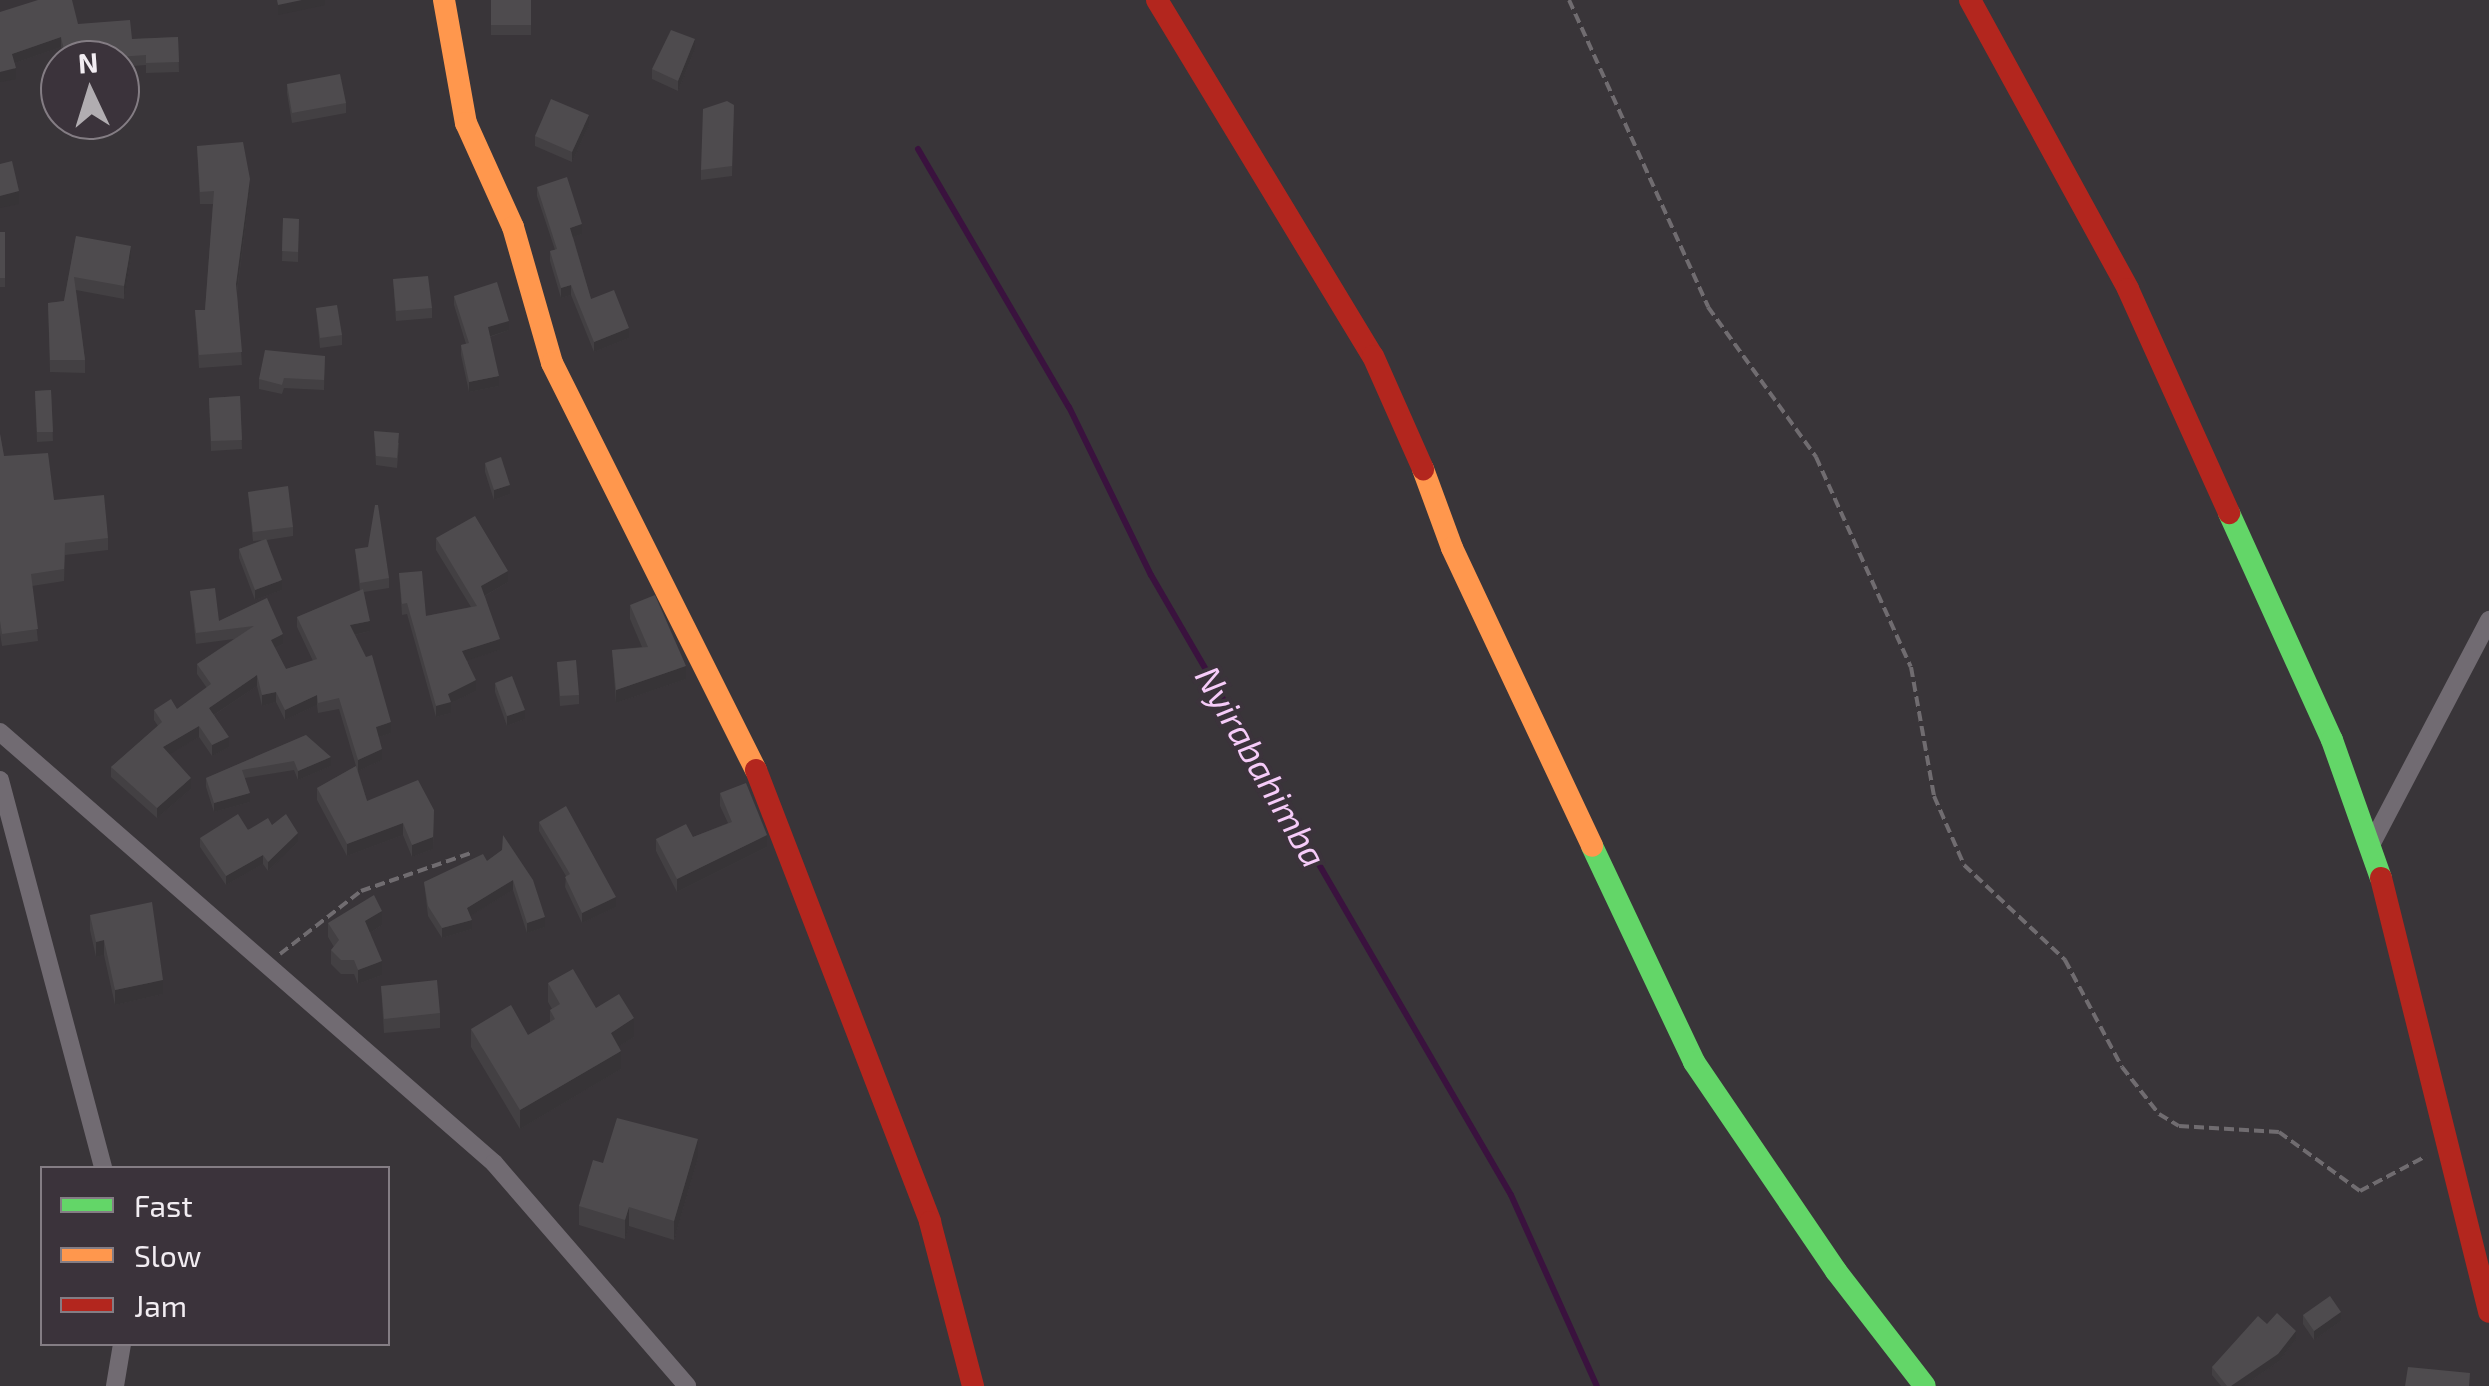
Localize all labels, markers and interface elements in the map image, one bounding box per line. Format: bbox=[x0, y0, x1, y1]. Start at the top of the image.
north arrow bbox=[40, 40, 140, 140]
text: N bbox=[77, 44, 99, 80]
water label: Nyirabahimba bbox=[1187, 658, 1337, 874]
legend bbox=[40, 1166, 390, 1346]
text: Fast bbox=[134, 1187, 193, 1223]
text: Slow bbox=[134, 1237, 201, 1273]
text: Jam bbox=[134, 1287, 187, 1323]

